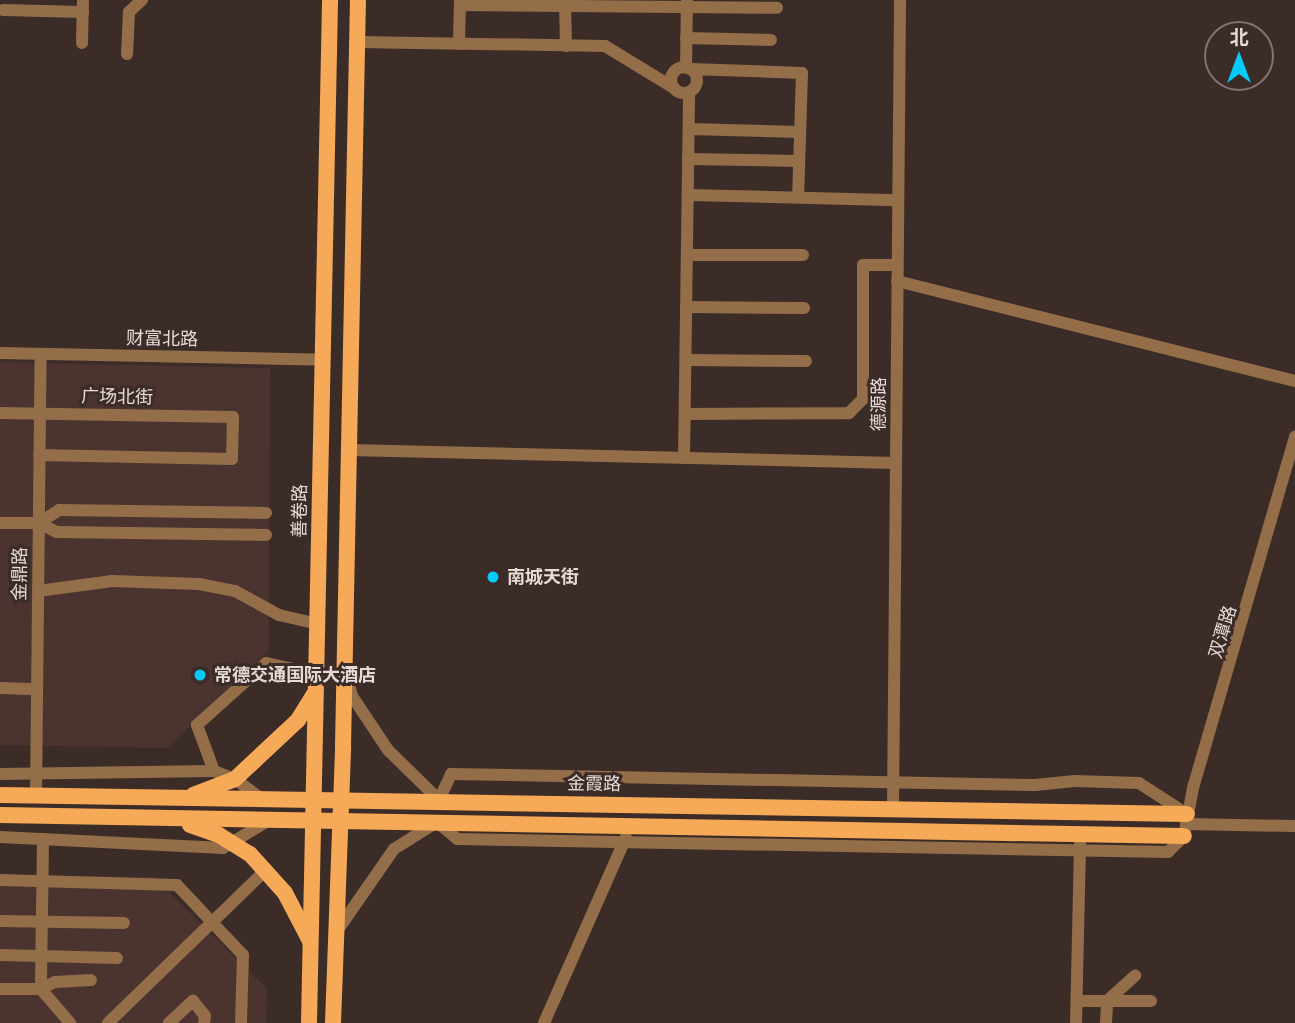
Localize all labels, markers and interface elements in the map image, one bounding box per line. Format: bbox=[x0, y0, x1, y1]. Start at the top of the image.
north arrow bbox=[1204, 21, 1274, 91]
text: 北 bbox=[1229, 25, 1249, 49]
street label: 财富北路 bbox=[126, 328, 198, 350]
street label: 德源路 bbox=[868, 377, 890, 431]
street label: 广场北街 bbox=[81, 386, 153, 408]
street label: 善卷路 bbox=[289, 484, 311, 538]
street label: 金鼎路 bbox=[9, 547, 31, 601]
place label: 南城天街 bbox=[507, 566, 579, 588]
marker: 南城天街 bbox=[485, 569, 501, 585]
street label: 双潭路 bbox=[1205, 603, 1241, 661]
place label: 常德交通国际大酒店 bbox=[214, 664, 376, 686]
marker: 常德交通国际大酒店 bbox=[192, 667, 208, 683]
street label: 金霞路 bbox=[567, 773, 621, 795]

